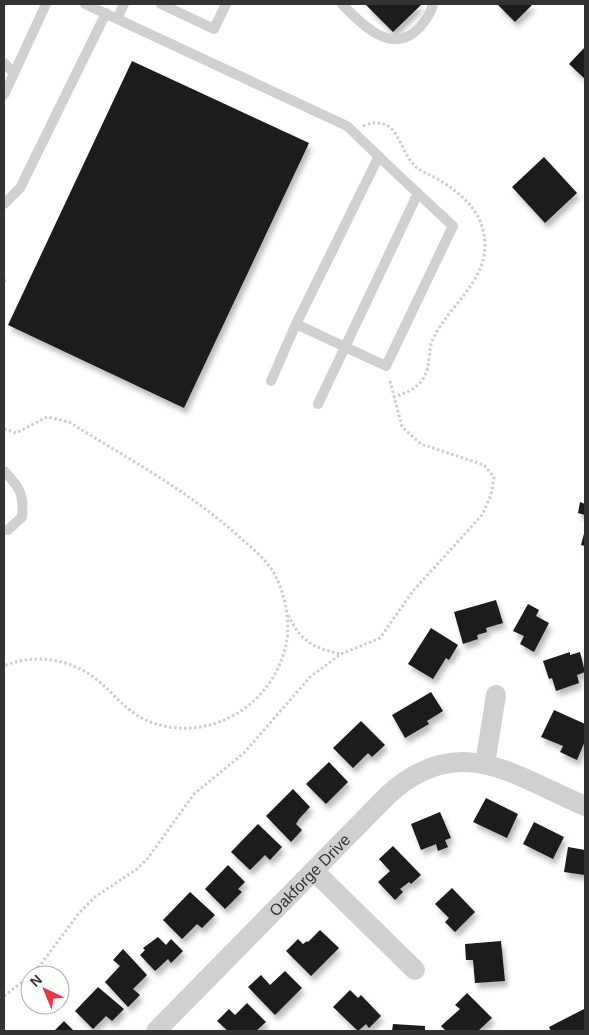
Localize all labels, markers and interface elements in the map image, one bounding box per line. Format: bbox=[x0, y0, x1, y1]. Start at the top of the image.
street label: Oakforge Drive bbox=[266, 830, 353, 919]
north arrow bbox=[20, 965, 70, 1015]
text: N bbox=[27, 971, 45, 990]

